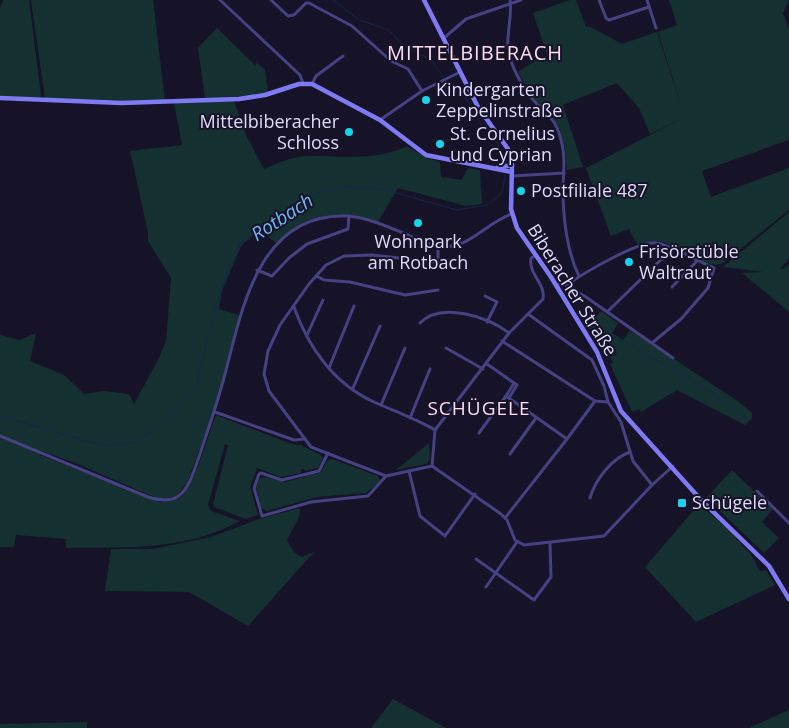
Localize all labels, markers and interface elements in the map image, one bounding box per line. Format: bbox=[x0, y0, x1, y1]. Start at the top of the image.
district label: MITTELBIBERACH bbox=[387, 39, 563, 66]
place label: Kindergarten Zeppelinstraße bbox=[436, 77, 562, 122]
marker: Kindergarten Zeppelinstraße bbox=[420, 94, 432, 106]
place label: Mittelbiberacher Schloss bbox=[200, 109, 340, 154]
place label: St. Cornelius und Cyprian bbox=[450, 121, 555, 166]
marker: Mittelbiberacher Schloss bbox=[343, 126, 355, 138]
marker: St. Cornelius und Cyprian bbox=[434, 138, 446, 150]
place label: Postfiliale 487 bbox=[531, 178, 648, 202]
marker: Postfiliale 487 bbox=[515, 185, 527, 197]
water label: Rotbach bbox=[246, 187, 318, 247]
marker: Wohnpark am Rotbach bbox=[412, 217, 424, 229]
street label: Biberacher Straße bbox=[523, 219, 623, 360]
place label: Wohnpark am Rotbach bbox=[368, 229, 468, 274]
place label: Frisörstüble Waltraut bbox=[639, 239, 739, 284]
marker: Frisörstüble Waltraut bbox=[623, 256, 635, 268]
district label: SCHÜGELE bbox=[427, 395, 531, 421]
place label: Schügele bbox=[692, 490, 767, 514]
marker: Schügele bbox=[676, 497, 688, 509]

